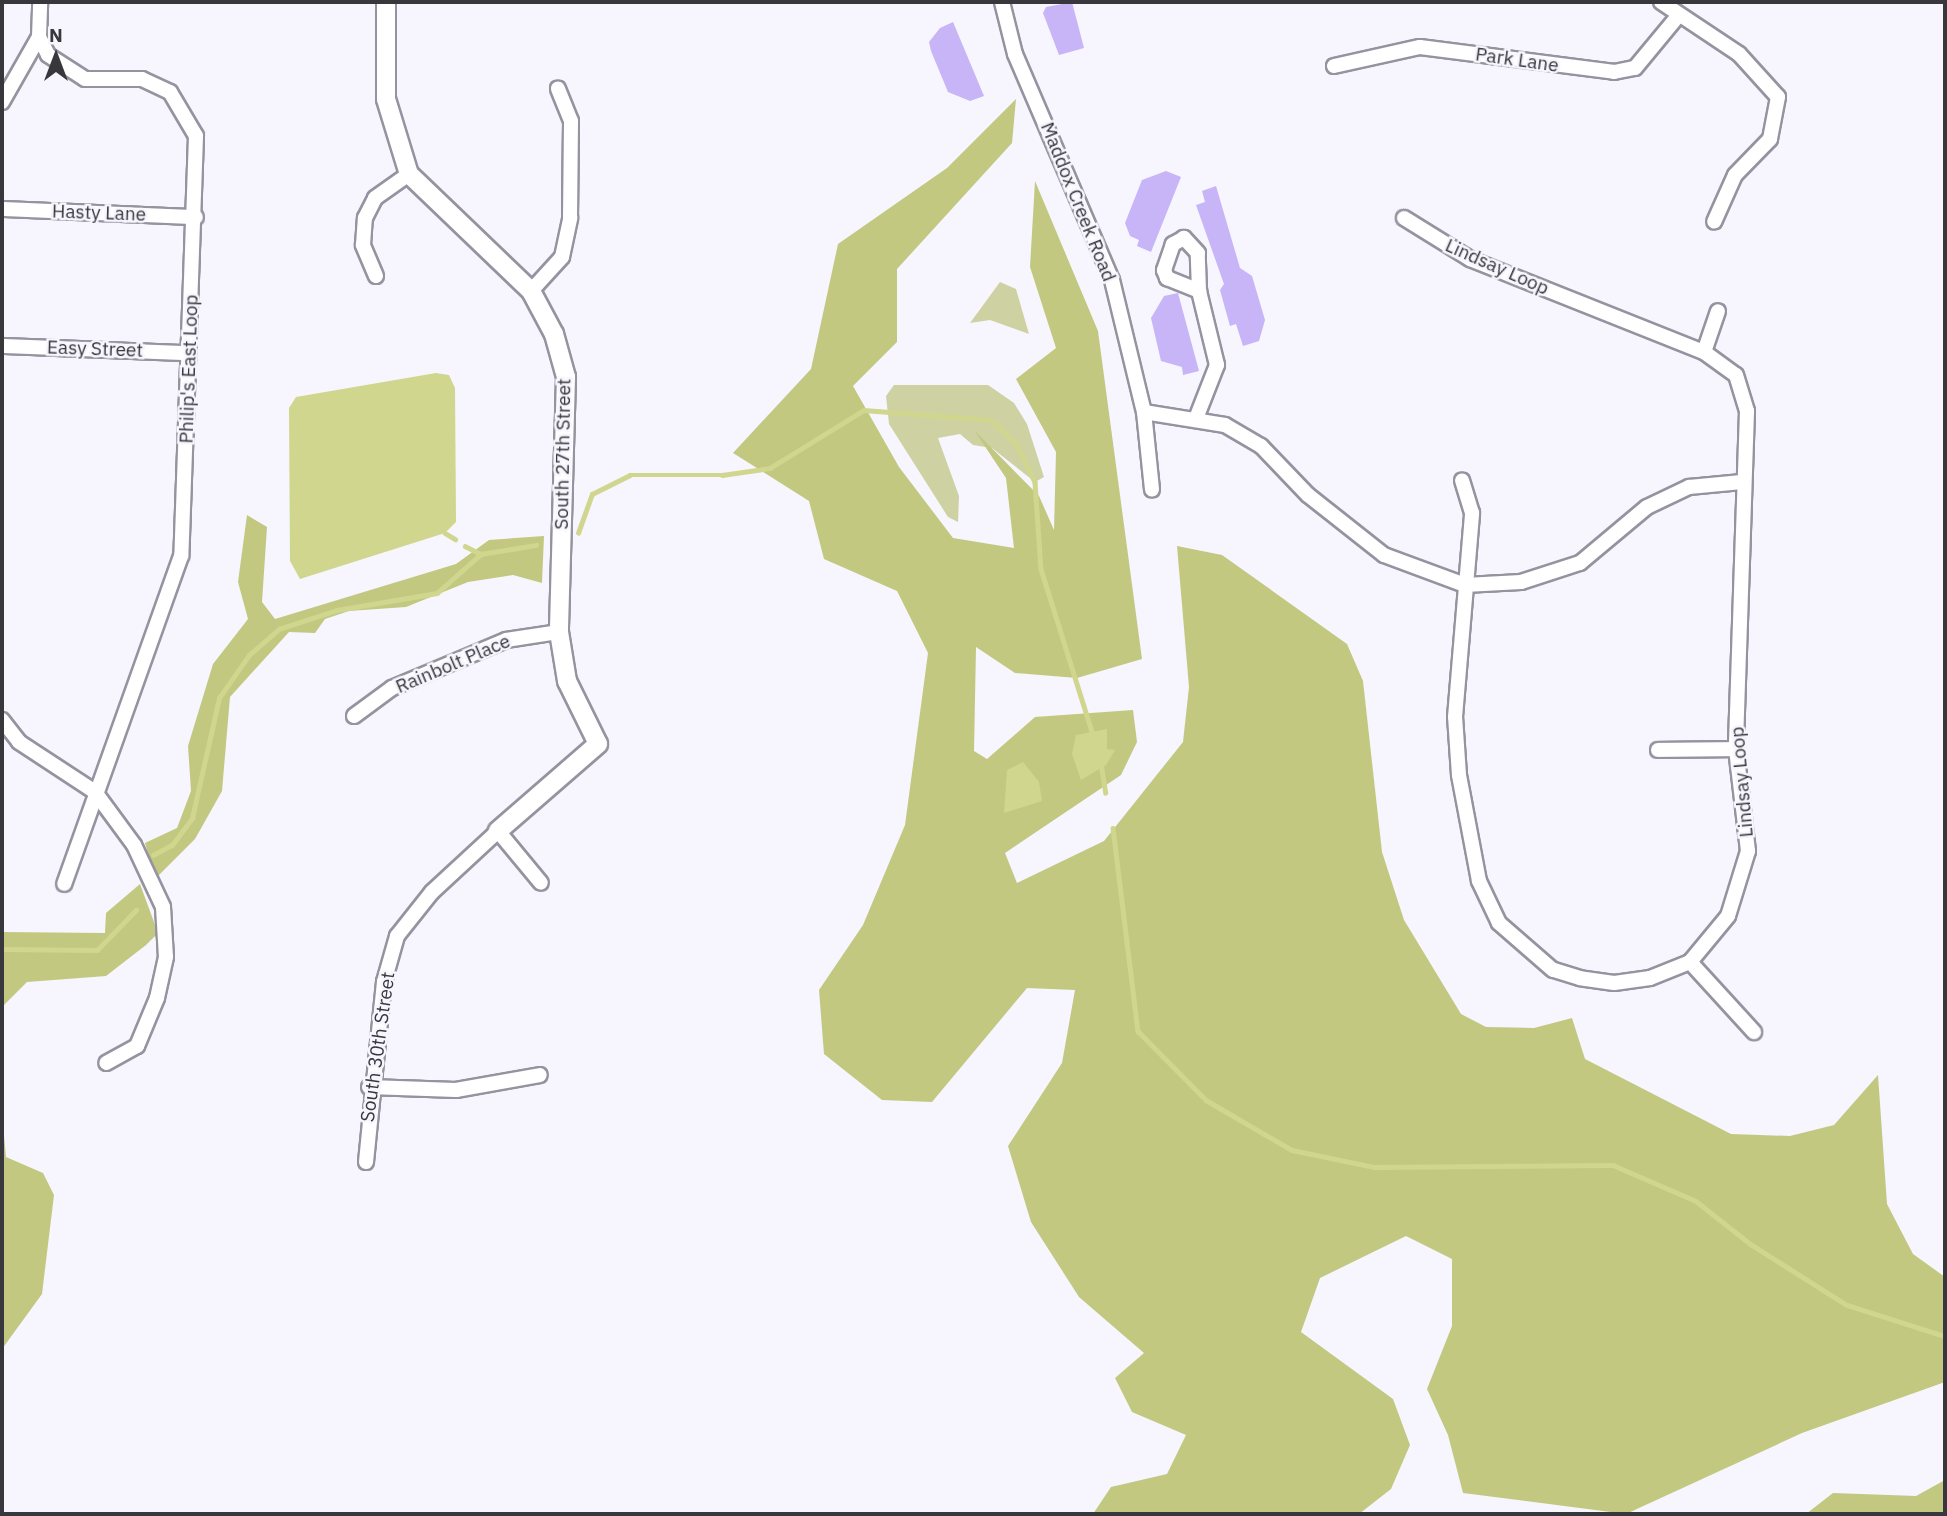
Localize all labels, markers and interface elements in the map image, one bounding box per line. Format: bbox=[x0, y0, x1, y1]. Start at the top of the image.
north arrow bbox=[21, 21, 91, 91]
text: N bbox=[49, 23, 63, 47]
street label: Park Lane bbox=[1474, 43, 1560, 77]
street label: Maddox Creek Road bbox=[1036, 119, 1120, 285]
street label: Hasty Lane bbox=[52, 200, 146, 226]
street label: Lindsay Loop bbox=[1442, 234, 1552, 300]
street label: Philip's East Loop bbox=[175, 294, 203, 444]
street label: Easy Street bbox=[47, 336, 143, 362]
street label: South 27th Street bbox=[550, 378, 576, 530]
street label: Rainbolt Place bbox=[392, 630, 514, 698]
street label: Lindsay Loop bbox=[1726, 726, 1758, 838]
street label: South 30th Street bbox=[356, 971, 400, 1123]

